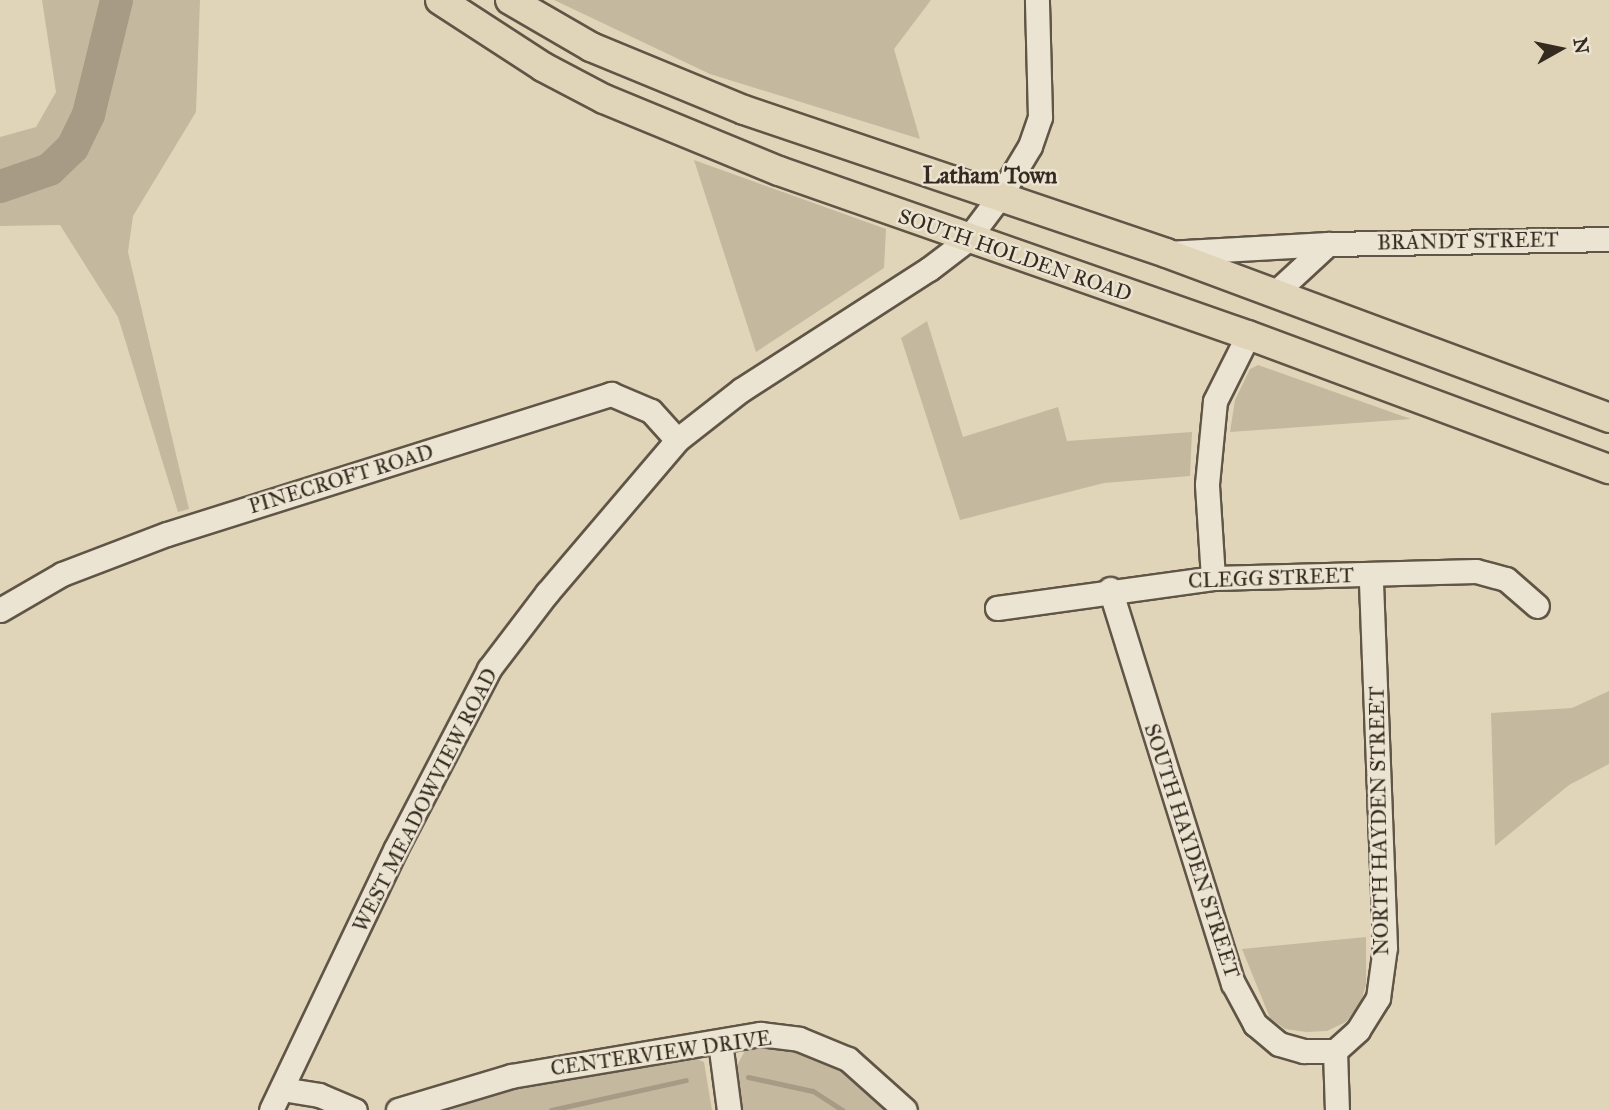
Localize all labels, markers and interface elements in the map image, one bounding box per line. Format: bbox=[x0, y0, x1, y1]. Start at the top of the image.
north arrow bbox=[1525, 14, 1595, 84]
text: N bbox=[1569, 36, 1594, 55]
district label: Latham Town bbox=[923, 161, 1057, 189]
street label: SOUTH HOLDEN ROAD bbox=[895, 203, 1135, 307]
street label: BRANDT STREET bbox=[1377, 227, 1559, 255]
street label: PINECROFT ROAD bbox=[246, 439, 436, 519]
street label: CLEGG STREET bbox=[1188, 563, 1354, 593]
street label: WEST MEADOWVIEW ROAD bbox=[347, 664, 503, 936]
street label: NORTH HAYDEN STREET bbox=[1364, 686, 1394, 956]
street label: SOUTH HAYDEN STREET bbox=[1139, 721, 1245, 981]
street label: CENTERVIEW DRIVE bbox=[549, 1025, 773, 1081]

